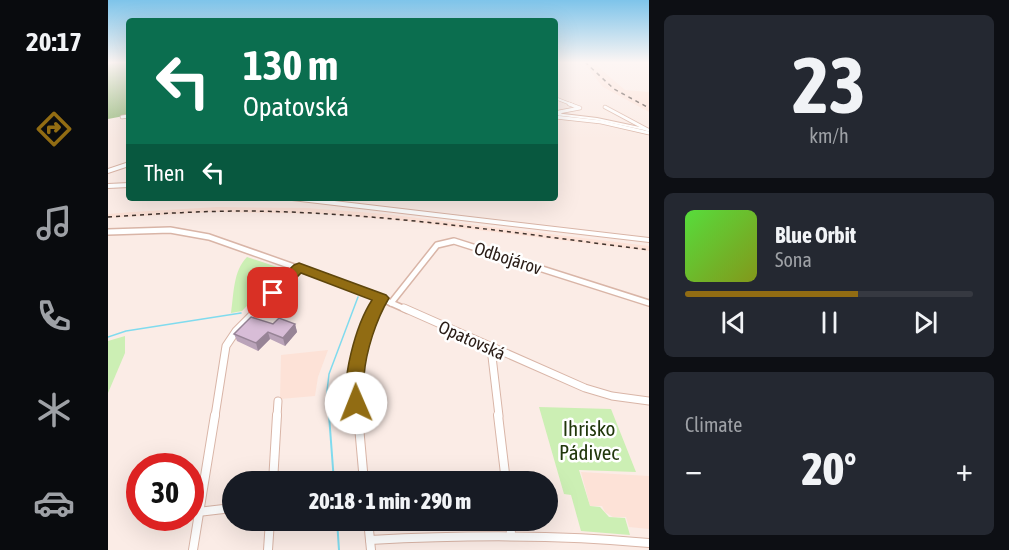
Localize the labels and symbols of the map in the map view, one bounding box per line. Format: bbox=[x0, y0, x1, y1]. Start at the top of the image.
street label: Odbojárov bbox=[472, 237, 544, 279]
pin bbox=[247, 267, 298, 318]
street label: Opatovská bbox=[435, 316, 509, 364]
position arrow bbox=[324, 371, 388, 435]
park label: Ihrisko Pádivec bbox=[559, 416, 619, 464]
speed limit sign: 30 bbox=[126, 453, 204, 531]

